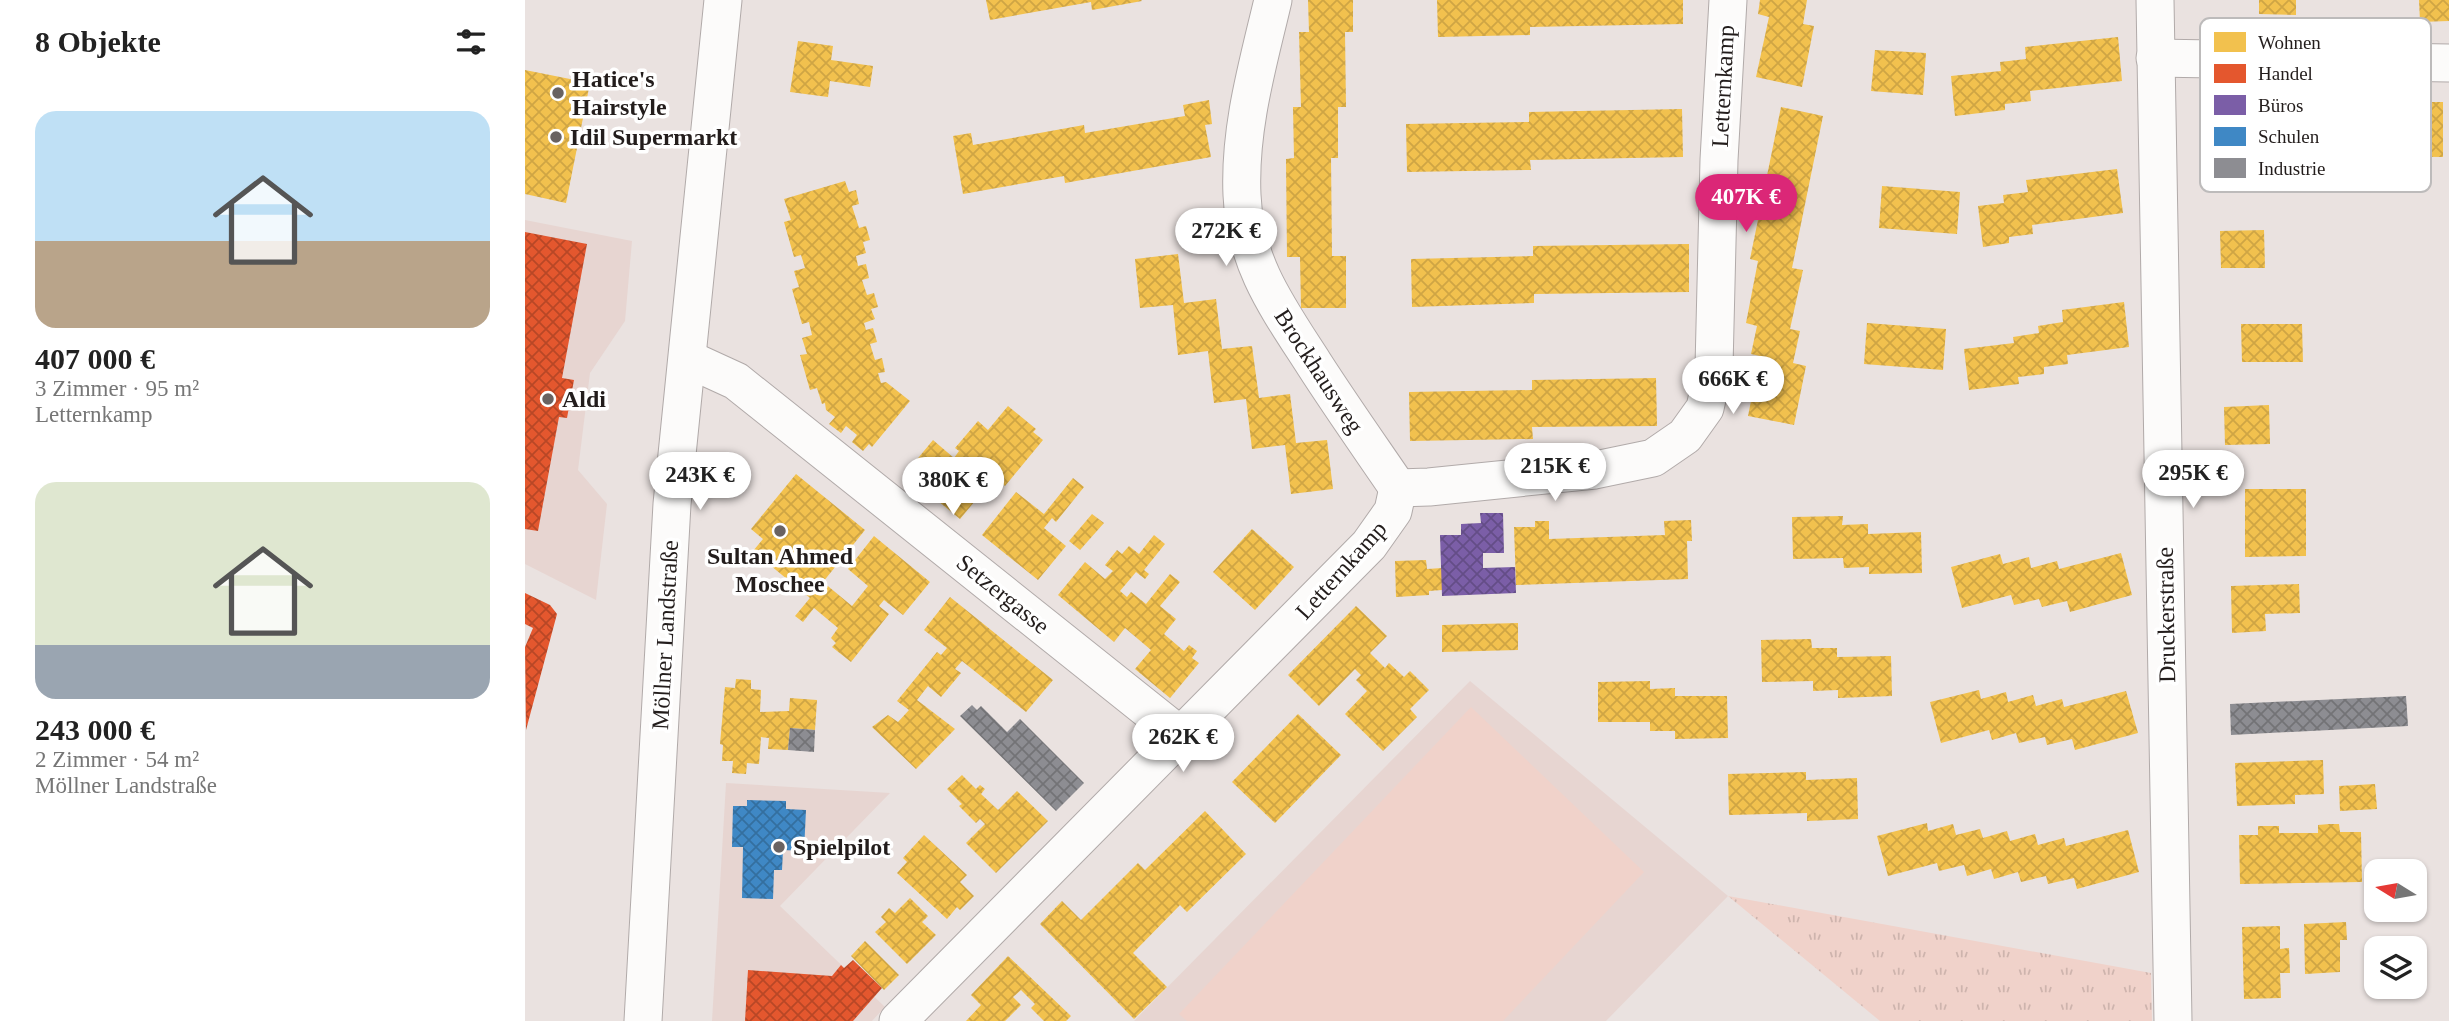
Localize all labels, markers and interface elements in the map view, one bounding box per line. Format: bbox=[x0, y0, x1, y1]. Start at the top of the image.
legend bbox=[2200, 18, 2431, 192]
icon: filters bbox=[452, 23, 490, 61]
street label: Letternkamp bbox=[1707, 24, 1739, 148]
text: 8 Objekte bbox=[35, 25, 161, 58]
text: Wohnen bbox=[2258, 32, 2321, 53]
text: Handel bbox=[2258, 63, 2313, 84]
place label: Hatice's Hairstyle bbox=[572, 66, 667, 120]
marker: Hatice's Hairstyle bbox=[550, 85, 566, 101]
text: Büros bbox=[2258, 95, 2303, 116]
place label: Idil Supermarkt bbox=[570, 124, 737, 150]
text: Schulen bbox=[2258, 126, 2320, 147]
marker: Idil Supermarkt bbox=[548, 129, 564, 145]
icon: home bbox=[200, 157, 326, 283]
text: Industrie bbox=[2258, 158, 2326, 179]
pin: 407K € bbox=[1689, 174, 1803, 234]
text: 407K € bbox=[1711, 184, 1781, 209]
pin: 272K € bbox=[1169, 208, 1283, 268]
text: 272K € bbox=[1191, 218, 1261, 243]
street label: Brockhausweg bbox=[1269, 304, 1369, 438]
text: 407 000 € bbox=[35, 342, 155, 375]
pin: 666K € bbox=[1676, 356, 1790, 416]
text: 666K € bbox=[1698, 366, 1768, 391]
text: 3 Zimmer · 95 m² bbox=[35, 376, 199, 401]
place label: Aldi bbox=[562, 386, 606, 412]
marker: Aldi bbox=[540, 391, 556, 407]
text: Letternkamp bbox=[35, 402, 153, 427]
pin: 215K € bbox=[1498, 444, 1612, 503]
pin: 295K € bbox=[2136, 450, 2250, 510]
pin: 243K € bbox=[643, 452, 757, 512]
text: 215K € bbox=[1520, 453, 1590, 478]
pin: 380K € bbox=[896, 458, 1010, 517]
text: 295K € bbox=[2158, 460, 2228, 485]
text: 243K € bbox=[665, 462, 735, 487]
text: 380K € bbox=[918, 467, 988, 492]
street label: Letternkamp bbox=[1290, 516, 1392, 624]
marker: Sultan Ahmed Moschee bbox=[772, 523, 788, 539]
icon: home bbox=[200, 528, 326, 654]
street label: Möllner Landstraße bbox=[647, 539, 683, 731]
place label: Sultan Ahmed Moschee bbox=[707, 543, 854, 597]
street label: Druckerstraße bbox=[2152, 547, 2180, 683]
street label: Setzergasse bbox=[951, 549, 1055, 639]
text: 243 000 € bbox=[35, 713, 155, 746]
pin: 262K € bbox=[1126, 714, 1240, 774]
text: 262K € bbox=[1148, 724, 1218, 749]
text: 2 Zimmer · 54 m² bbox=[35, 747, 199, 772]
text: Möllner Landstraße bbox=[35, 773, 217, 798]
place label: Spielpilot bbox=[793, 834, 890, 860]
marker: Spielpilot bbox=[771, 839, 787, 855]
north arrow bbox=[2364, 859, 2427, 922]
map controls bbox=[2364, 859, 2427, 999]
button: layers bbox=[2364, 936, 2427, 999]

